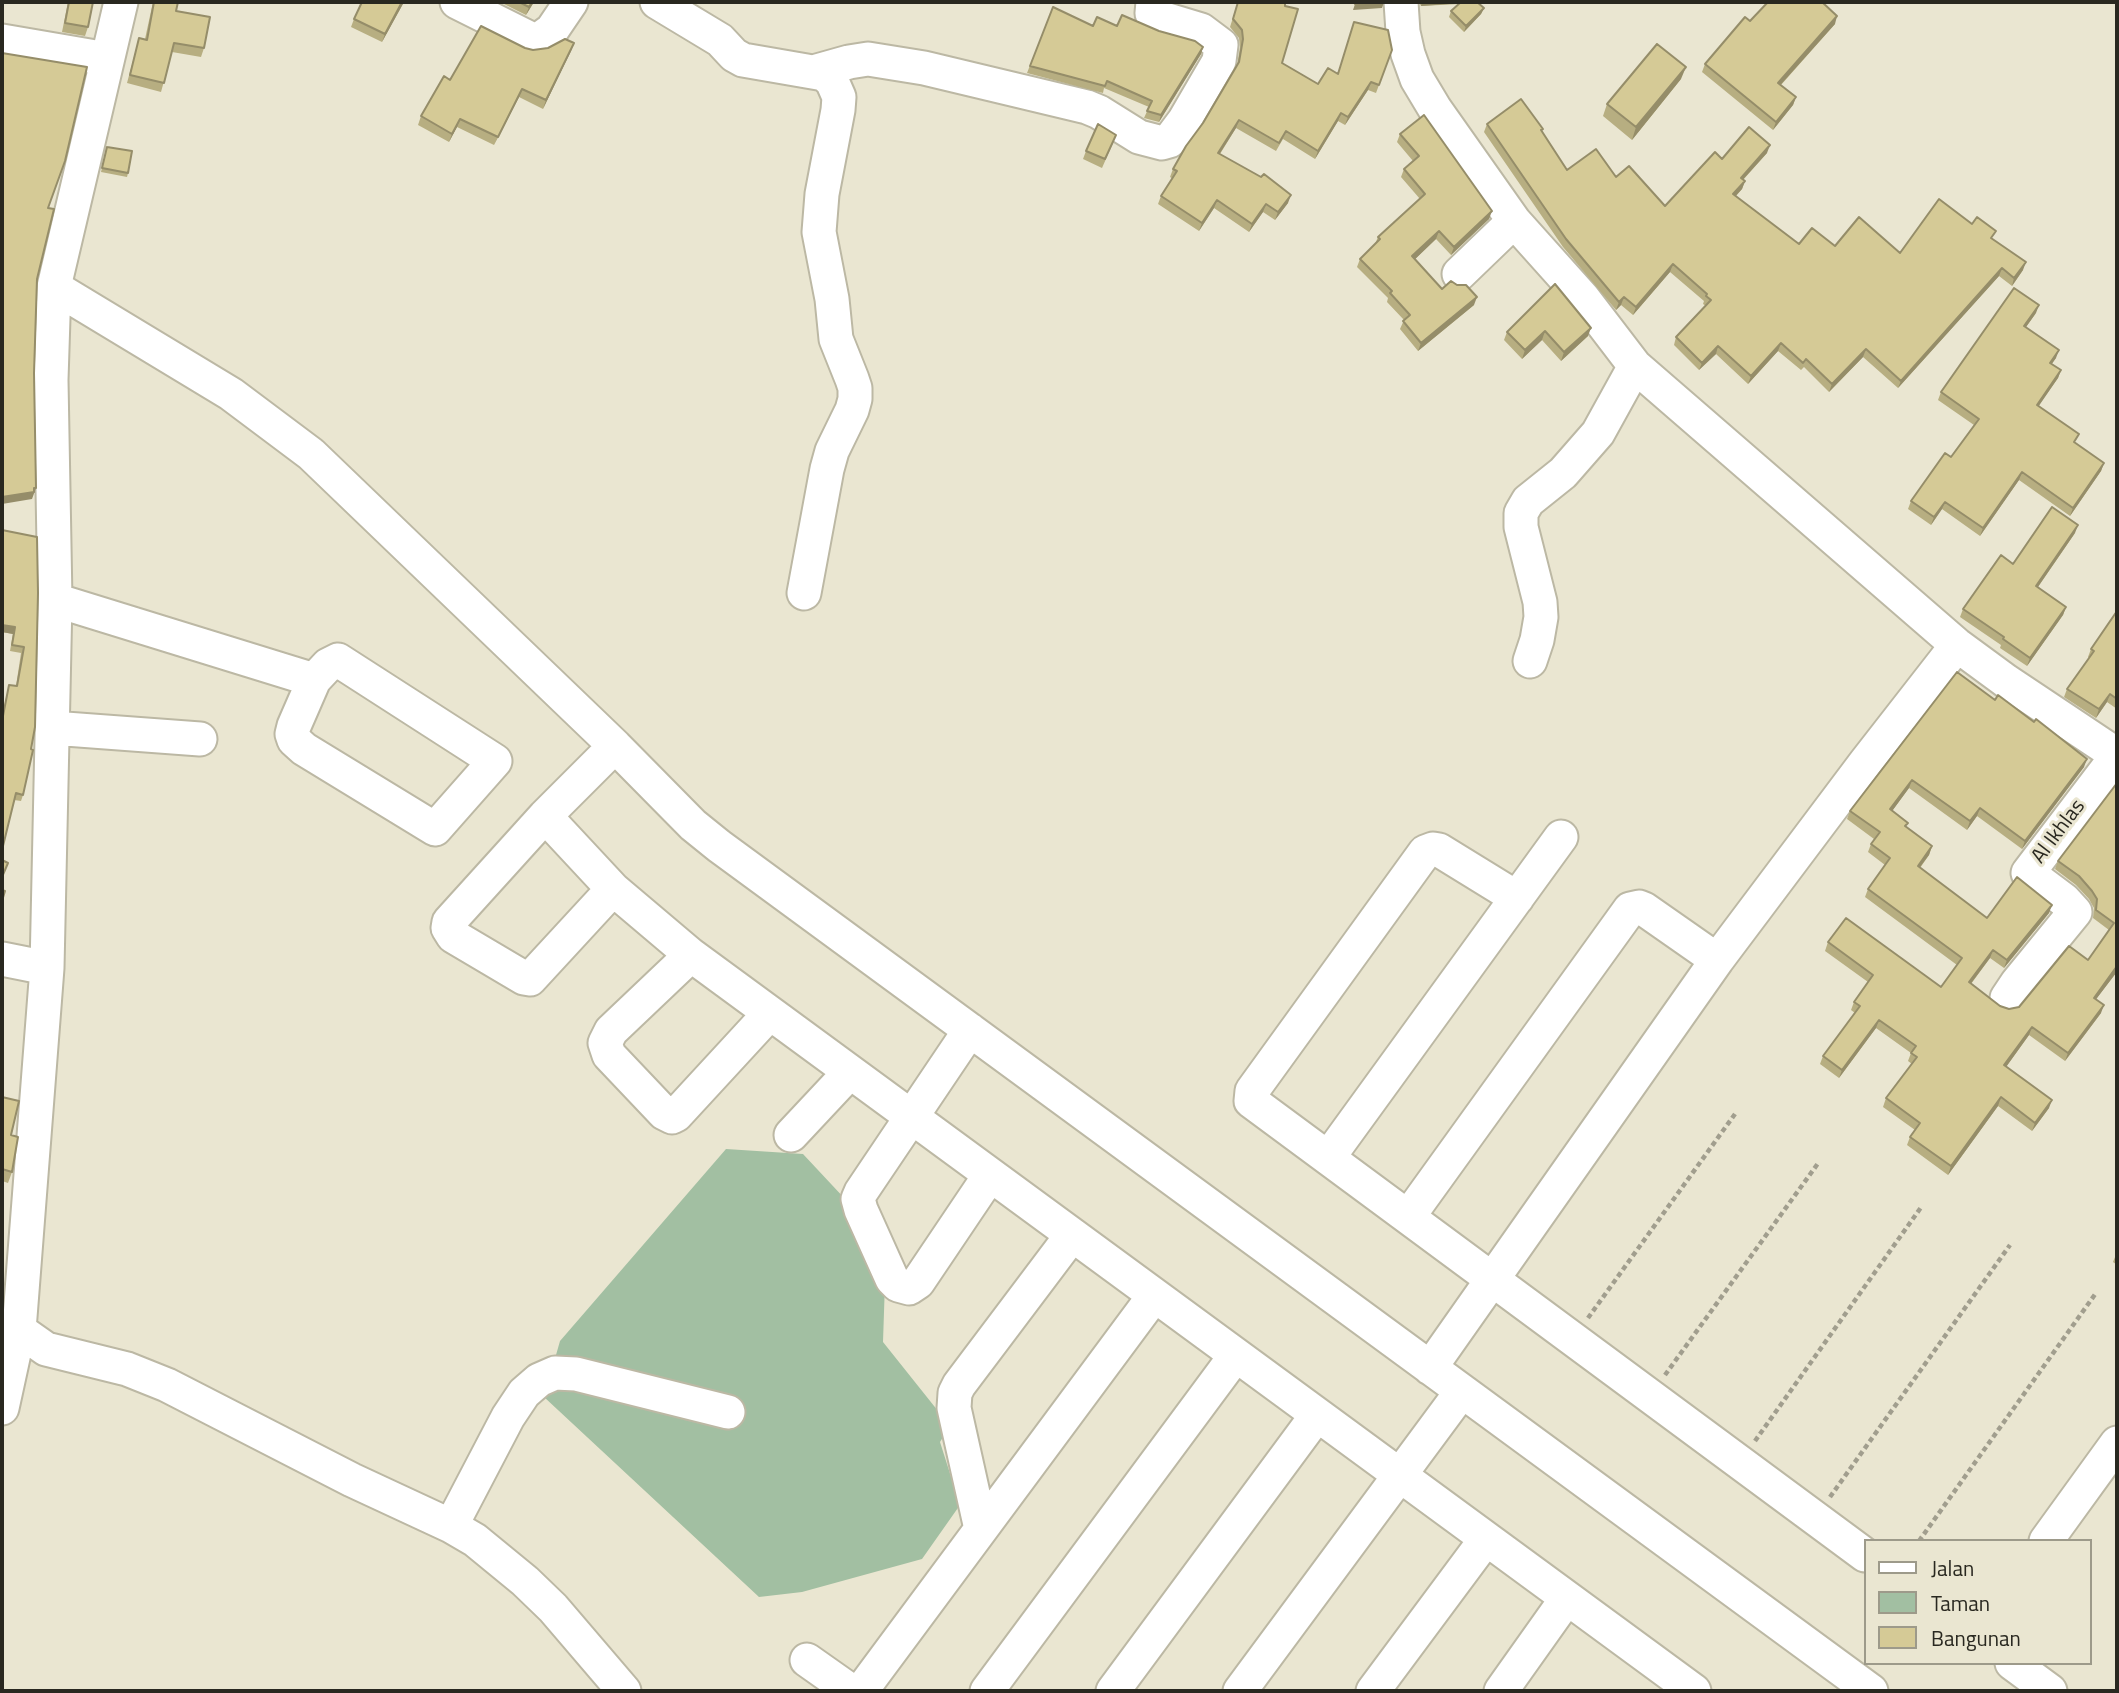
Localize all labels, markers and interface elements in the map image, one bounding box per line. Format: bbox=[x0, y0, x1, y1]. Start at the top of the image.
street label: Al Ikhlas bbox=[2027, 795, 2091, 869]
legend bbox=[1864, 1539, 2091, 1665]
text: Jalan bbox=[1931, 1552, 1974, 1584]
text: Taman bbox=[1931, 1587, 1990, 1619]
text: Bangunan bbox=[1931, 1622, 2021, 1654]

